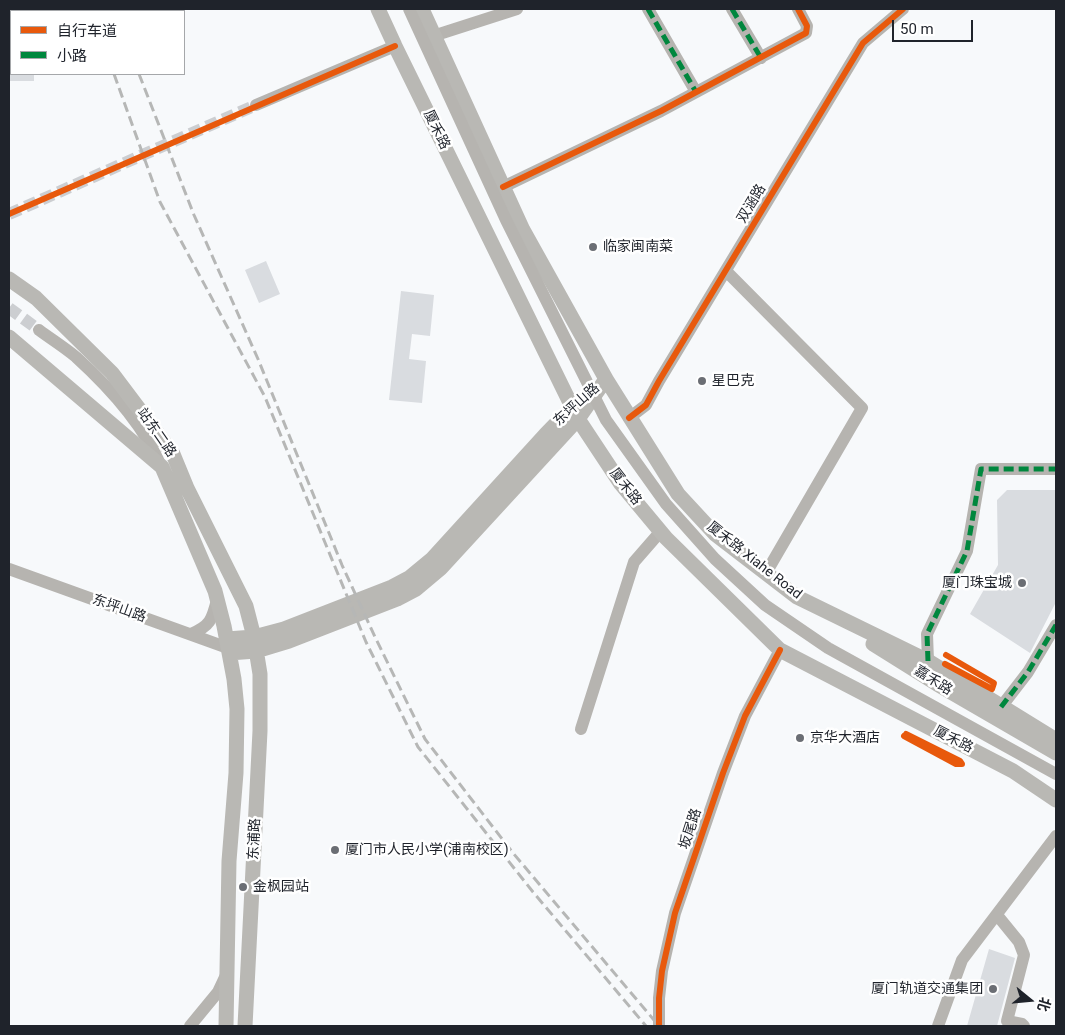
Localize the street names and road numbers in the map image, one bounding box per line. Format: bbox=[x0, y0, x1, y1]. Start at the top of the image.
street label: 厦禾路 bbox=[419, 107, 453, 153]
street label: 双涵路 bbox=[734, 182, 770, 226]
street label: 东坪山路 bbox=[551, 380, 603, 430]
street label: 站东二路 bbox=[133, 405, 179, 461]
street label: 厦禾路 bbox=[605, 465, 645, 509]
street label: 厦禾路 Xiahe Road bbox=[703, 519, 805, 603]
street label: 东坪山路 bbox=[90, 592, 148, 626]
street label: 嘉禾路 bbox=[911, 663, 955, 699]
street label: 厦禾路 bbox=[930, 723, 976, 757]
street label: 坂尾路 bbox=[677, 806, 705, 852]
street label: 东浦路 bbox=[246, 818, 264, 860]

